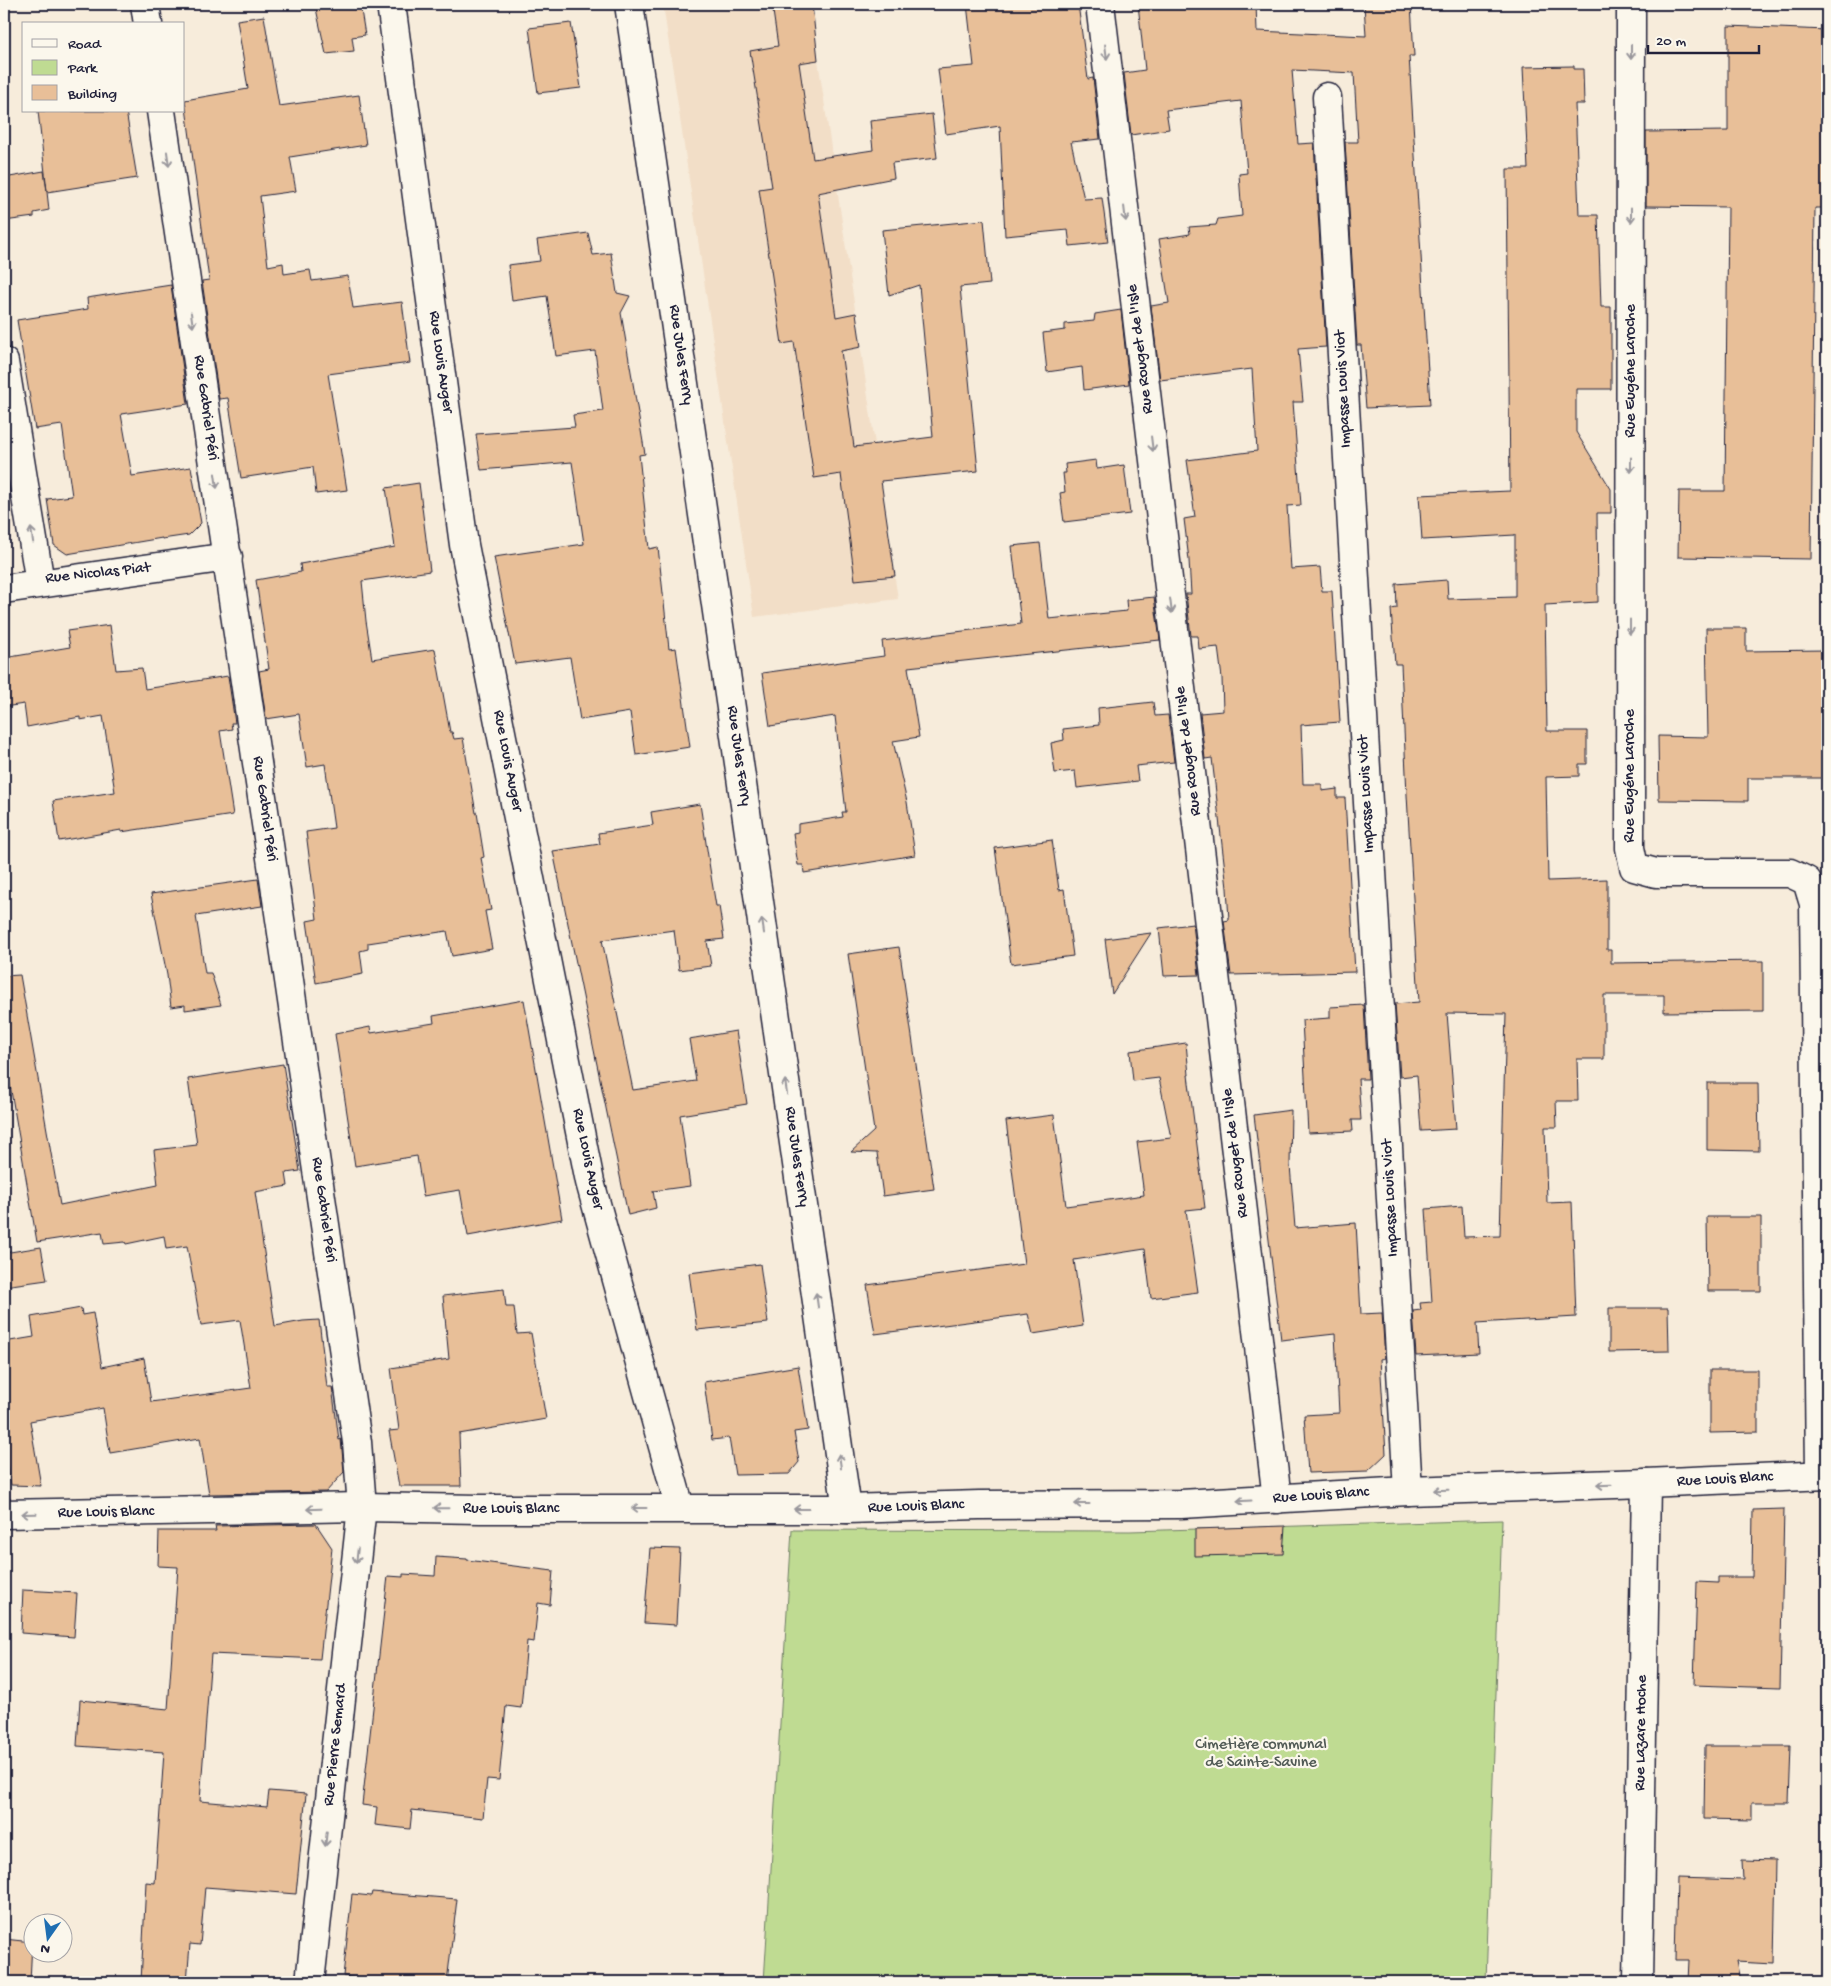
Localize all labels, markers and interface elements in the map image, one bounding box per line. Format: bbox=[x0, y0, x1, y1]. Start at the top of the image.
legend bbox=[22, 22, 185, 112]
scale bar bbox=[1648, 22, 1760, 54]
text: 20 m bbox=[1656, 33, 1686, 51]
text: Road bbox=[68, 36, 102, 54]
one-way arrow bbox=[1101, 44, 1111, 60]
one-way arrow bbox=[1626, 44, 1636, 60]
text: Park bbox=[67, 60, 98, 78]
text: Building bbox=[67, 86, 117, 104]
one-way arrow bbox=[164, 151, 174, 167]
one-way arrow bbox=[1120, 205, 1130, 221]
one-way arrow bbox=[1626, 206, 1636, 223]
street label: Rue Rouget de l'Isle bbox=[1124, 282, 1158, 415]
street label: Rue Jules Ferry bbox=[664, 304, 696, 406]
street label: Rue Eugéne Laroche bbox=[1622, 304, 1641, 438]
street label: Rue Louis Auger bbox=[423, 310, 457, 416]
one-way arrow bbox=[188, 312, 198, 328]
street label: Impasse Louis Viot bbox=[1331, 328, 1357, 448]
street label: Rue Gabriel Péri bbox=[188, 354, 222, 462]
one-way arrow bbox=[1147, 436, 1157, 452]
one-way arrow bbox=[1626, 456, 1636, 473]
one-way arrow bbox=[212, 473, 222, 489]
one-way arrow bbox=[26, 528, 36, 544]
street label: Rue Nicolas Piat bbox=[45, 559, 153, 589]
one-way arrow bbox=[1166, 598, 1176, 614]
one-way arrow bbox=[1625, 619, 1635, 635]
street label: Rue Rouget de l'Isle bbox=[1172, 684, 1206, 817]
street label: Rue Jules Ferry bbox=[722, 705, 754, 807]
street label: Rue Louis Auger bbox=[488, 709, 526, 815]
street label: Rue Eugéne Laroche bbox=[1621, 709, 1640, 843]
street label: Impasse Louis Viot bbox=[1354, 733, 1380, 853]
street label: Rue Gabriel Péri bbox=[247, 755, 281, 863]
one-way arrow bbox=[758, 919, 768, 935]
one-way arrow bbox=[781, 1079, 791, 1095]
street label: Rue Rouget de l'Isle bbox=[1219, 1086, 1253, 1219]
street label: Rue Jules Ferry bbox=[780, 1106, 812, 1208]
street label: Rue Louis Auger bbox=[567, 1107, 607, 1213]
street label: Impasse Louis Viot bbox=[1378, 1137, 1404, 1257]
street label: Rue Gabriel Péri bbox=[306, 1156, 340, 1264]
one-way arrow bbox=[812, 1292, 822, 1308]
one-way arrow bbox=[835, 1453, 845, 1469]
street label: Rue Louis Blanc bbox=[1676, 1468, 1774, 1492]
one-way arrow bbox=[1596, 1480, 1612, 1489]
street label: Rue Louis Blanc bbox=[1272, 1483, 1370, 1509]
one-way arrow bbox=[1434, 1485, 1450, 1494]
street label: Rue Louis Blanc bbox=[868, 1496, 965, 1518]
one-way arrow bbox=[1236, 1496, 1252, 1505]
one-way arrow bbox=[1074, 1499, 1090, 1509]
street label: Rue Louis Blanc bbox=[463, 1500, 560, 1519]
street label: Rue Louis Blanc bbox=[58, 1503, 155, 1523]
one-way arrow bbox=[433, 1503, 450, 1513]
one-way arrow bbox=[631, 1503, 647, 1513]
one-way arrow bbox=[306, 1504, 322, 1513]
one-way arrow bbox=[793, 1504, 810, 1514]
one-way arrow bbox=[21, 1509, 38, 1519]
one-way arrow bbox=[352, 1547, 362, 1563]
street label: Rue Lazare Hoche bbox=[1631, 1674, 1653, 1791]
street label: Rue Pierre Semard bbox=[320, 1681, 352, 1807]
park label: Cimetière communal de Sainte-Savine bbox=[1195, 1736, 1327, 1773]
one-way arrow bbox=[321, 1830, 331, 1846]
north arrow bbox=[22, 1914, 72, 1964]
text: N bbox=[39, 1939, 52, 1958]

